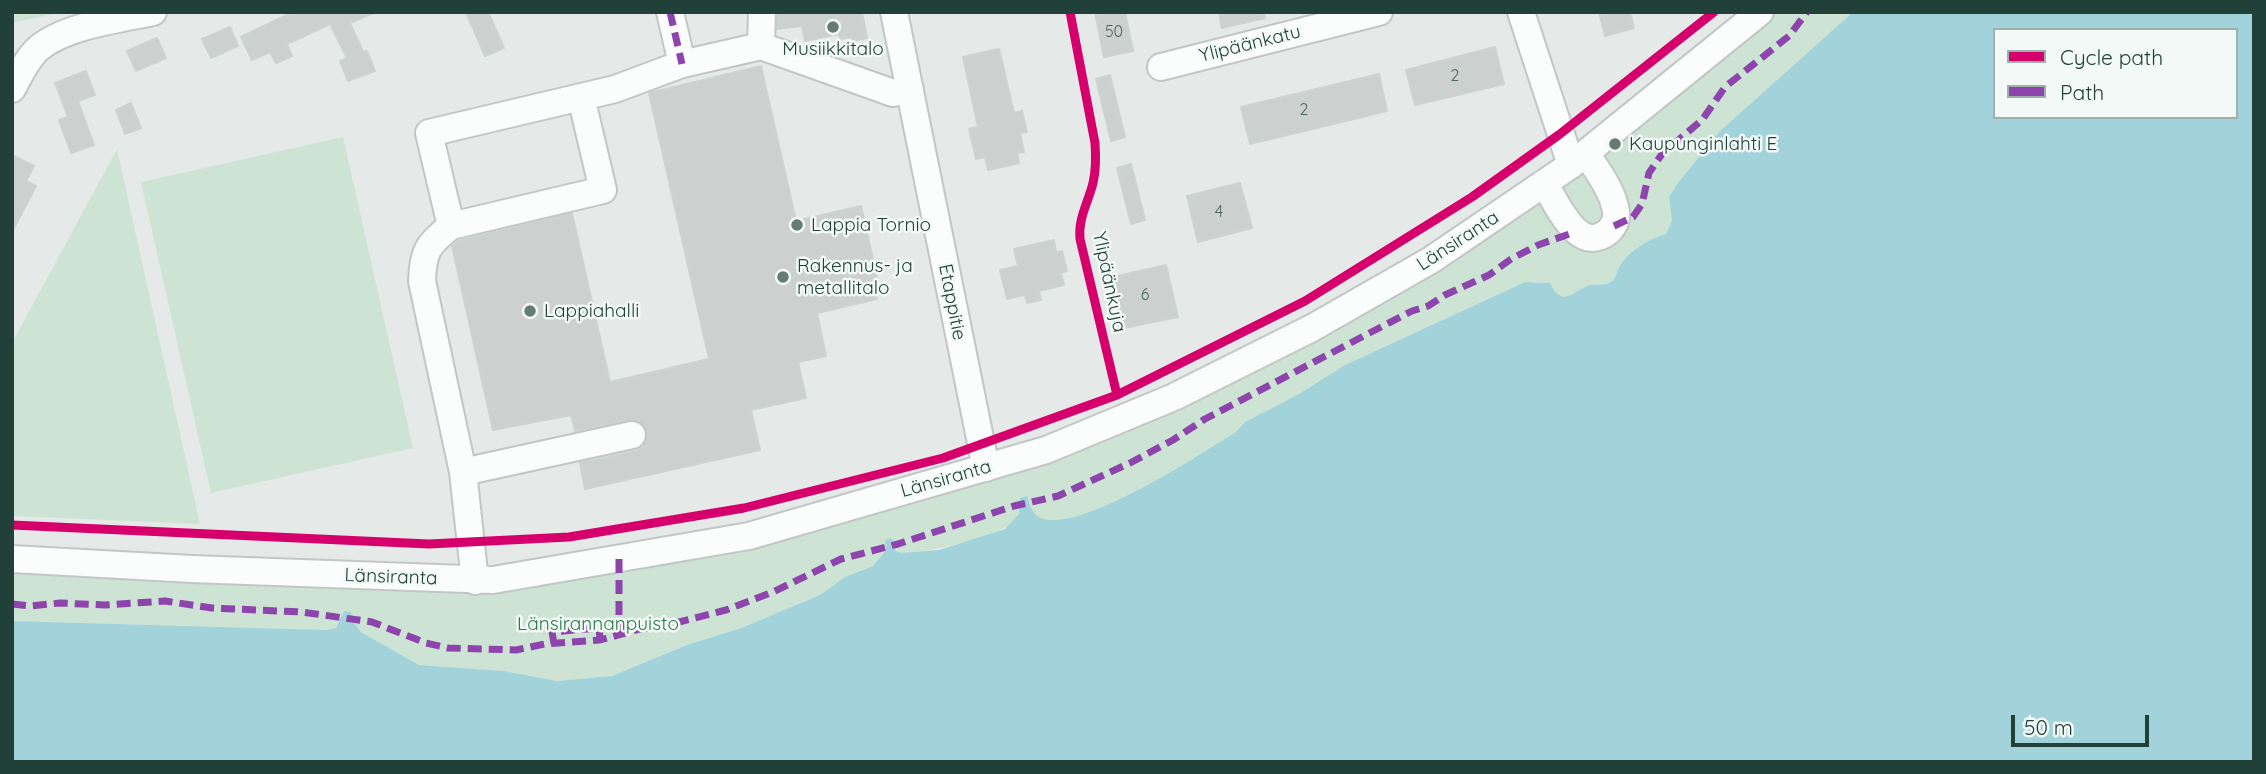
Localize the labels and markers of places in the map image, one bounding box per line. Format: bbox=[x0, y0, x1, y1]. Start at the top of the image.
marker: Musiikkitalo bbox=[825, 19, 841, 35]
place label: Musiikkitalo bbox=[782, 38, 884, 60]
place label: Kaupunginlahti E bbox=[1629, 133, 1777, 155]
marker: Kaupunginlahti E bbox=[1607, 136, 1623, 152]
place label: Lappia Tornio bbox=[811, 214, 931, 236]
marker: Lappia Tornio bbox=[789, 217, 805, 233]
place label: Rakennus- ja metallitalo bbox=[797, 255, 913, 299]
marker: Rakennus- ja metallitalo bbox=[775, 269, 791, 285]
place label: Lappiahalli bbox=[544, 300, 639, 322]
marker: Lappiahalli bbox=[522, 303, 538, 319]

